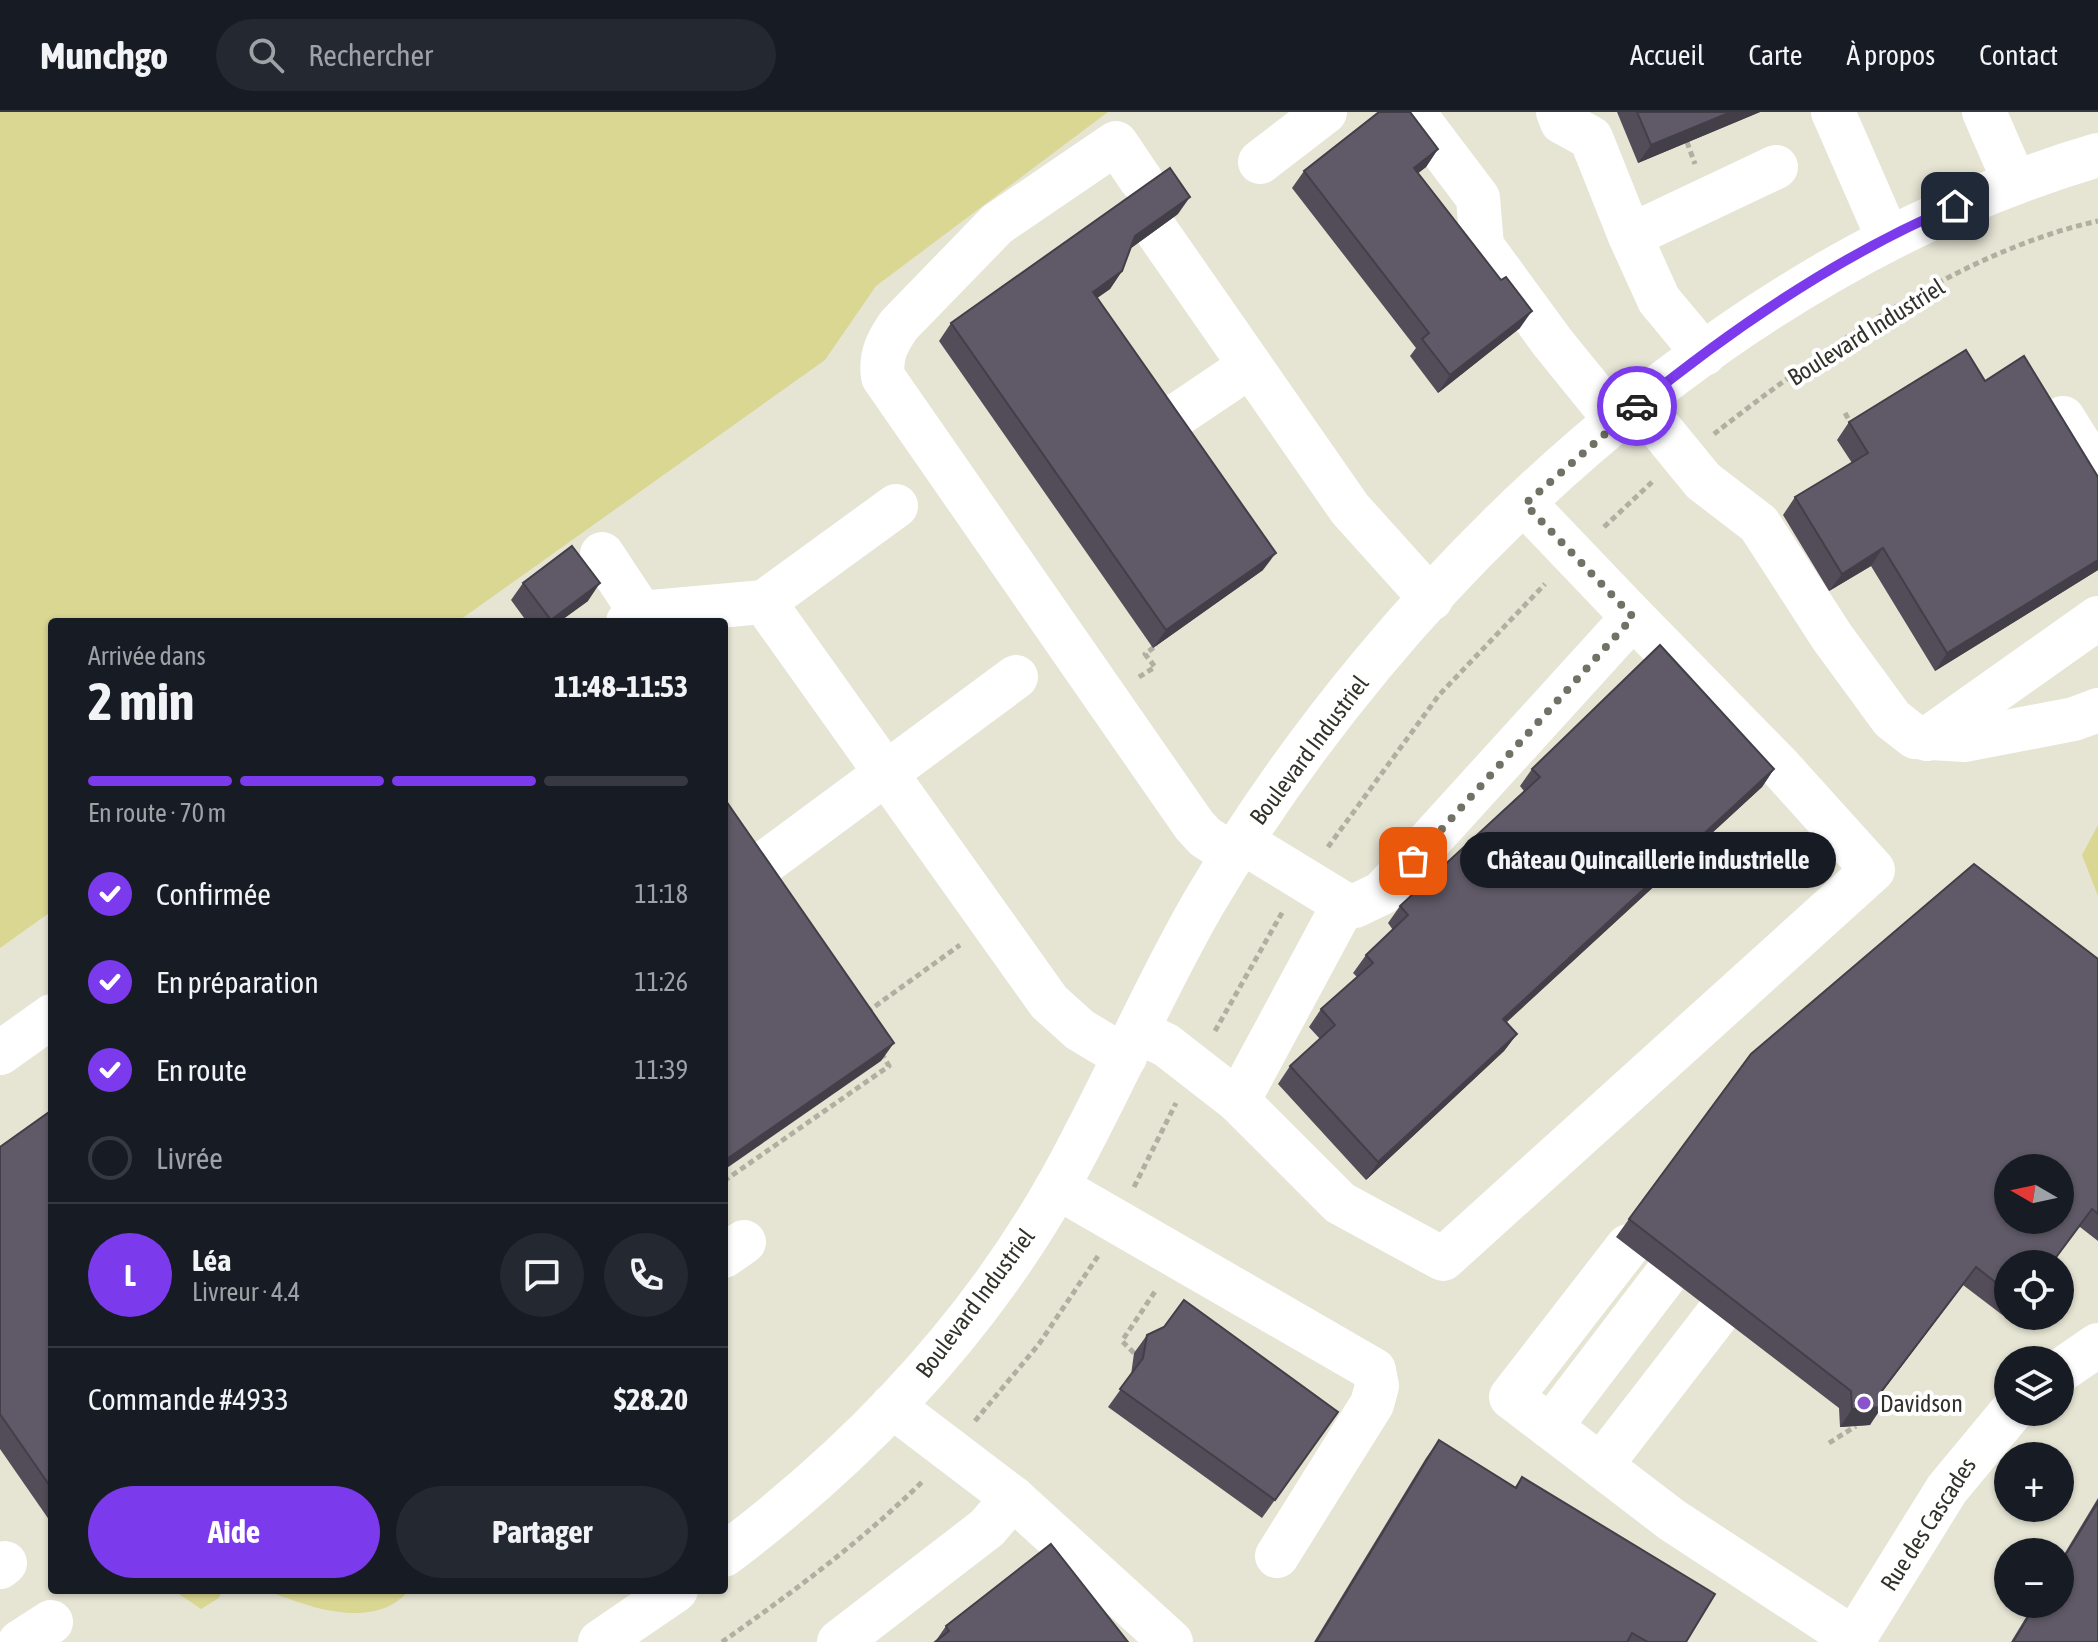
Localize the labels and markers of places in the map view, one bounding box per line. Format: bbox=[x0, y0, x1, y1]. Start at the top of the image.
pin bbox=[1921, 172, 1989, 240]
pin bbox=[1379, 827, 1447, 895]
callout: Château Quincaillerie industrielle bbox=[1461, 833, 1837, 889]
place label: Davidson bbox=[1880, 1390, 1963, 1417]
marker: Davidson bbox=[1855, 1394, 1873, 1412]

